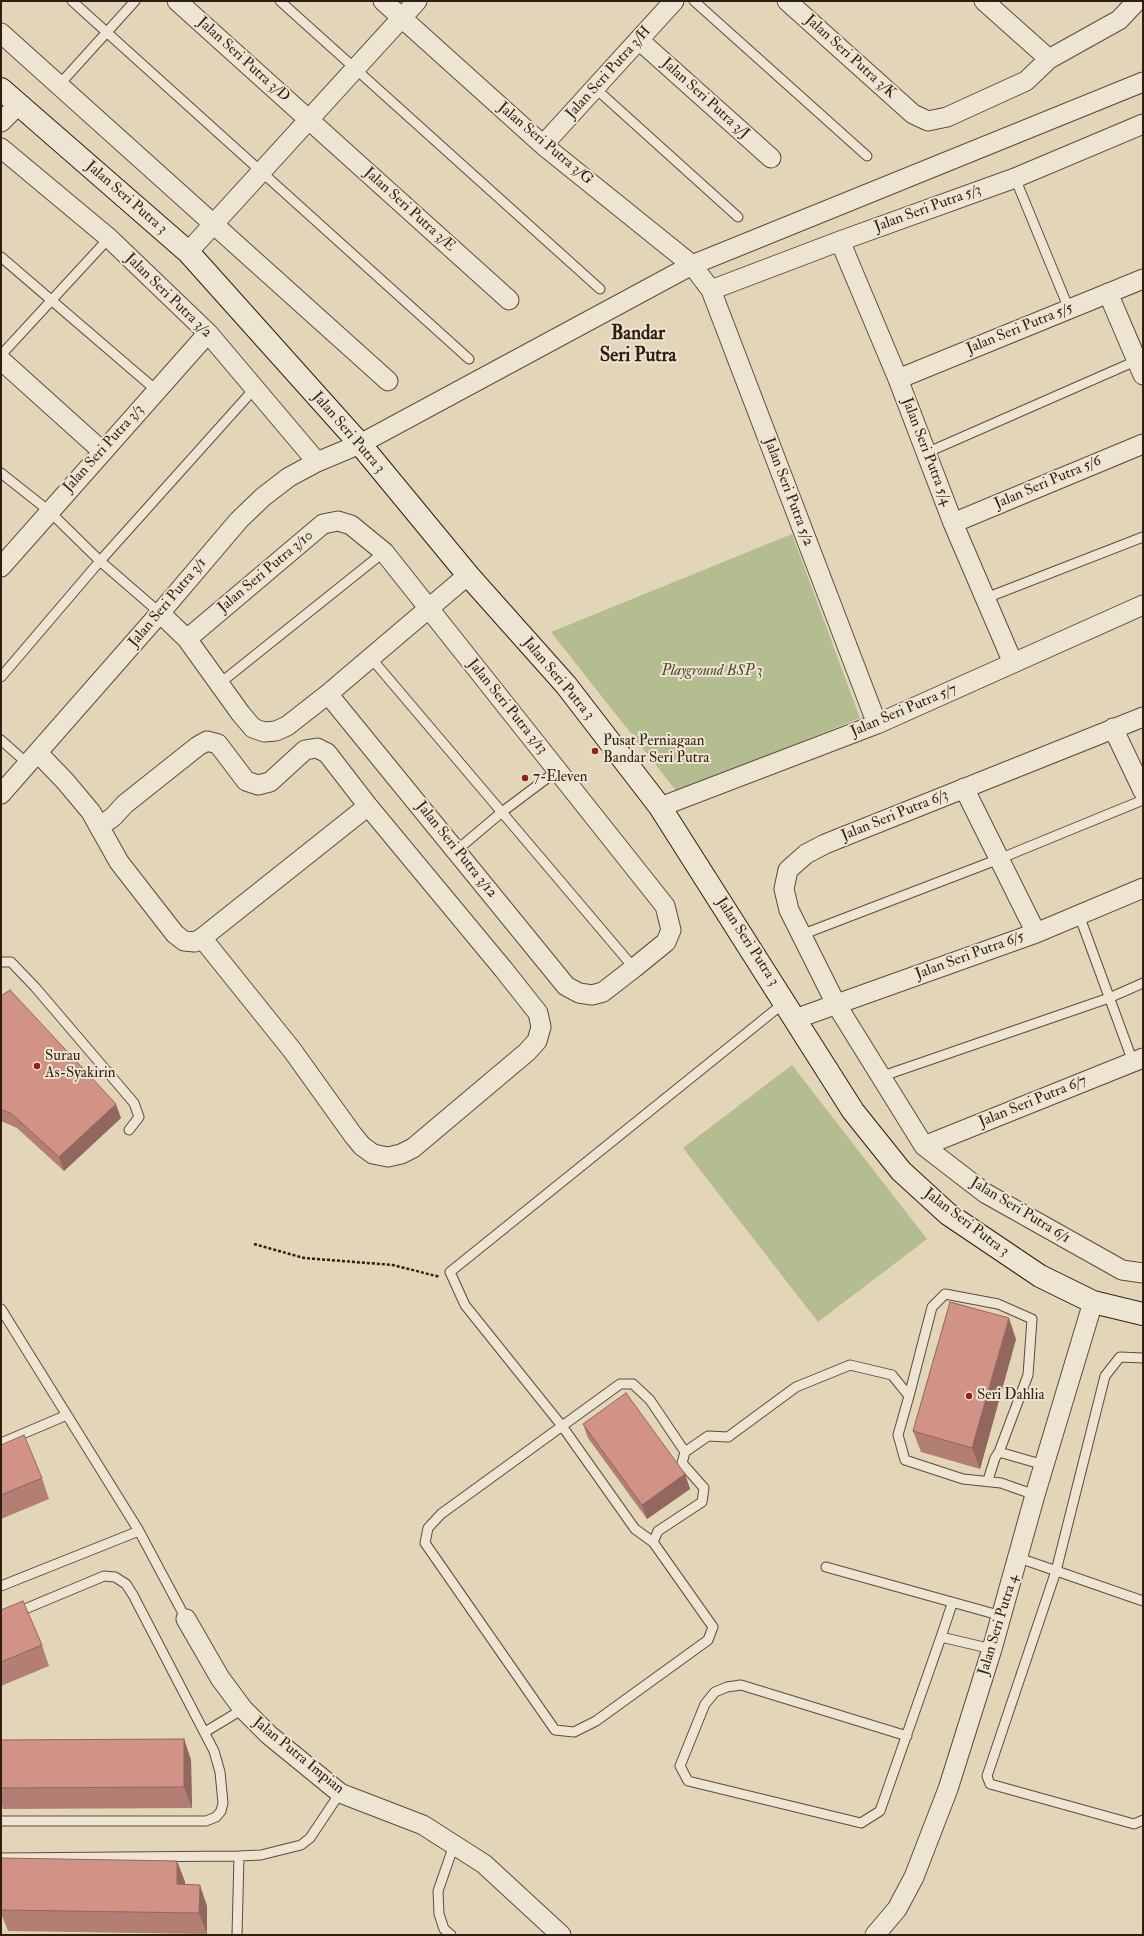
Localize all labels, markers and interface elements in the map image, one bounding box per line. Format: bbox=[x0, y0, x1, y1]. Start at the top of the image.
street label: Jalan Seri Putra 3/K bbox=[801, 11, 899, 103]
street label: Jalan Seri Putra 3/D bbox=[193, 14, 293, 106]
street label: Jalan Seri Putra 3/H bbox=[563, 23, 655, 123]
street label: Jalan Seri Putra 3/J bbox=[657, 55, 753, 143]
street label: Jalan Seri Putra 3/G bbox=[494, 99, 596, 189]
street label: Jalan Seri Putra 3 bbox=[82, 158, 170, 238]
street label: Jalan Seri Putra 3/E bbox=[360, 164, 458, 256]
street label: Jalan Seri Putra 5/3 bbox=[872, 181, 984, 237]
street label: Jalan Seri Putra 3/2 bbox=[121, 250, 215, 342]
street label: Jalan Seri Putra 5/5 bbox=[964, 299, 1076, 359]
district label: Bandar Seri Putra bbox=[600, 324, 676, 368]
street label: Jalan Seri Putra 3 bbox=[308, 389, 388, 477]
street label: Jalan Seri Putra 5/4 bbox=[897, 395, 955, 509]
street label: Jalan Seri Putra 3/3 bbox=[60, 401, 148, 497]
street label: Jalan Seri Putra 5/2 bbox=[759, 435, 817, 549]
street label: Jalan Seri Putra 5/6 bbox=[992, 452, 1104, 514]
street label: Jalan Seri Putra 3/10 bbox=[215, 527, 317, 617]
street label: Jalan Seri Putra 3/1 bbox=[125, 555, 211, 651]
street label: Jalan Seri Putra 3 bbox=[518, 634, 598, 724]
street label: Jalan Seri Putra 3/13 bbox=[463, 656, 551, 758]
park label: Playground BSP 3 bbox=[661, 663, 763, 681]
street label: Jalan Seri Putra 5/7 bbox=[848, 681, 960, 741]
place label: Pusat Perniagaan Bandar Seri Putra bbox=[603, 733, 709, 768]
marker: Pusat Perniagaan Bandar Seri Putra bbox=[590, 746, 600, 756]
place label: 7-Eleven bbox=[533, 769, 587, 787]
marker: 7-Eleven bbox=[520, 773, 530, 783]
street label: Jalan Seri Putra 6/3 bbox=[839, 786, 951, 846]
street label: Jalan Seri Putra 3/12 bbox=[412, 798, 500, 902]
street label: Jalan Seri Putra 3 bbox=[712, 894, 782, 990]
street label: Jalan Seri Putra 6/5 bbox=[913, 928, 1027, 984]
place label: Surau As-Syakirin bbox=[45, 1048, 115, 1083]
marker: Surau As-Syakirin bbox=[32, 1061, 42, 1071]
street label: Jalan Seri Putra 6/7 bbox=[976, 1072, 1090, 1132]
street label: Jalan Seri Putra 6/1 bbox=[967, 1174, 1073, 1248]
street label: Jalan Seri Putra 3 bbox=[920, 1185, 1012, 1261]
place label: Seri Dahlia bbox=[977, 1387, 1045, 1405]
marker: Seri Dahlia bbox=[964, 1391, 974, 1401]
street label: Jalan Seri Putra 4 bbox=[975, 1572, 1023, 1678]
street label: Jalan Putra Impian bbox=[249, 1714, 347, 1798]

